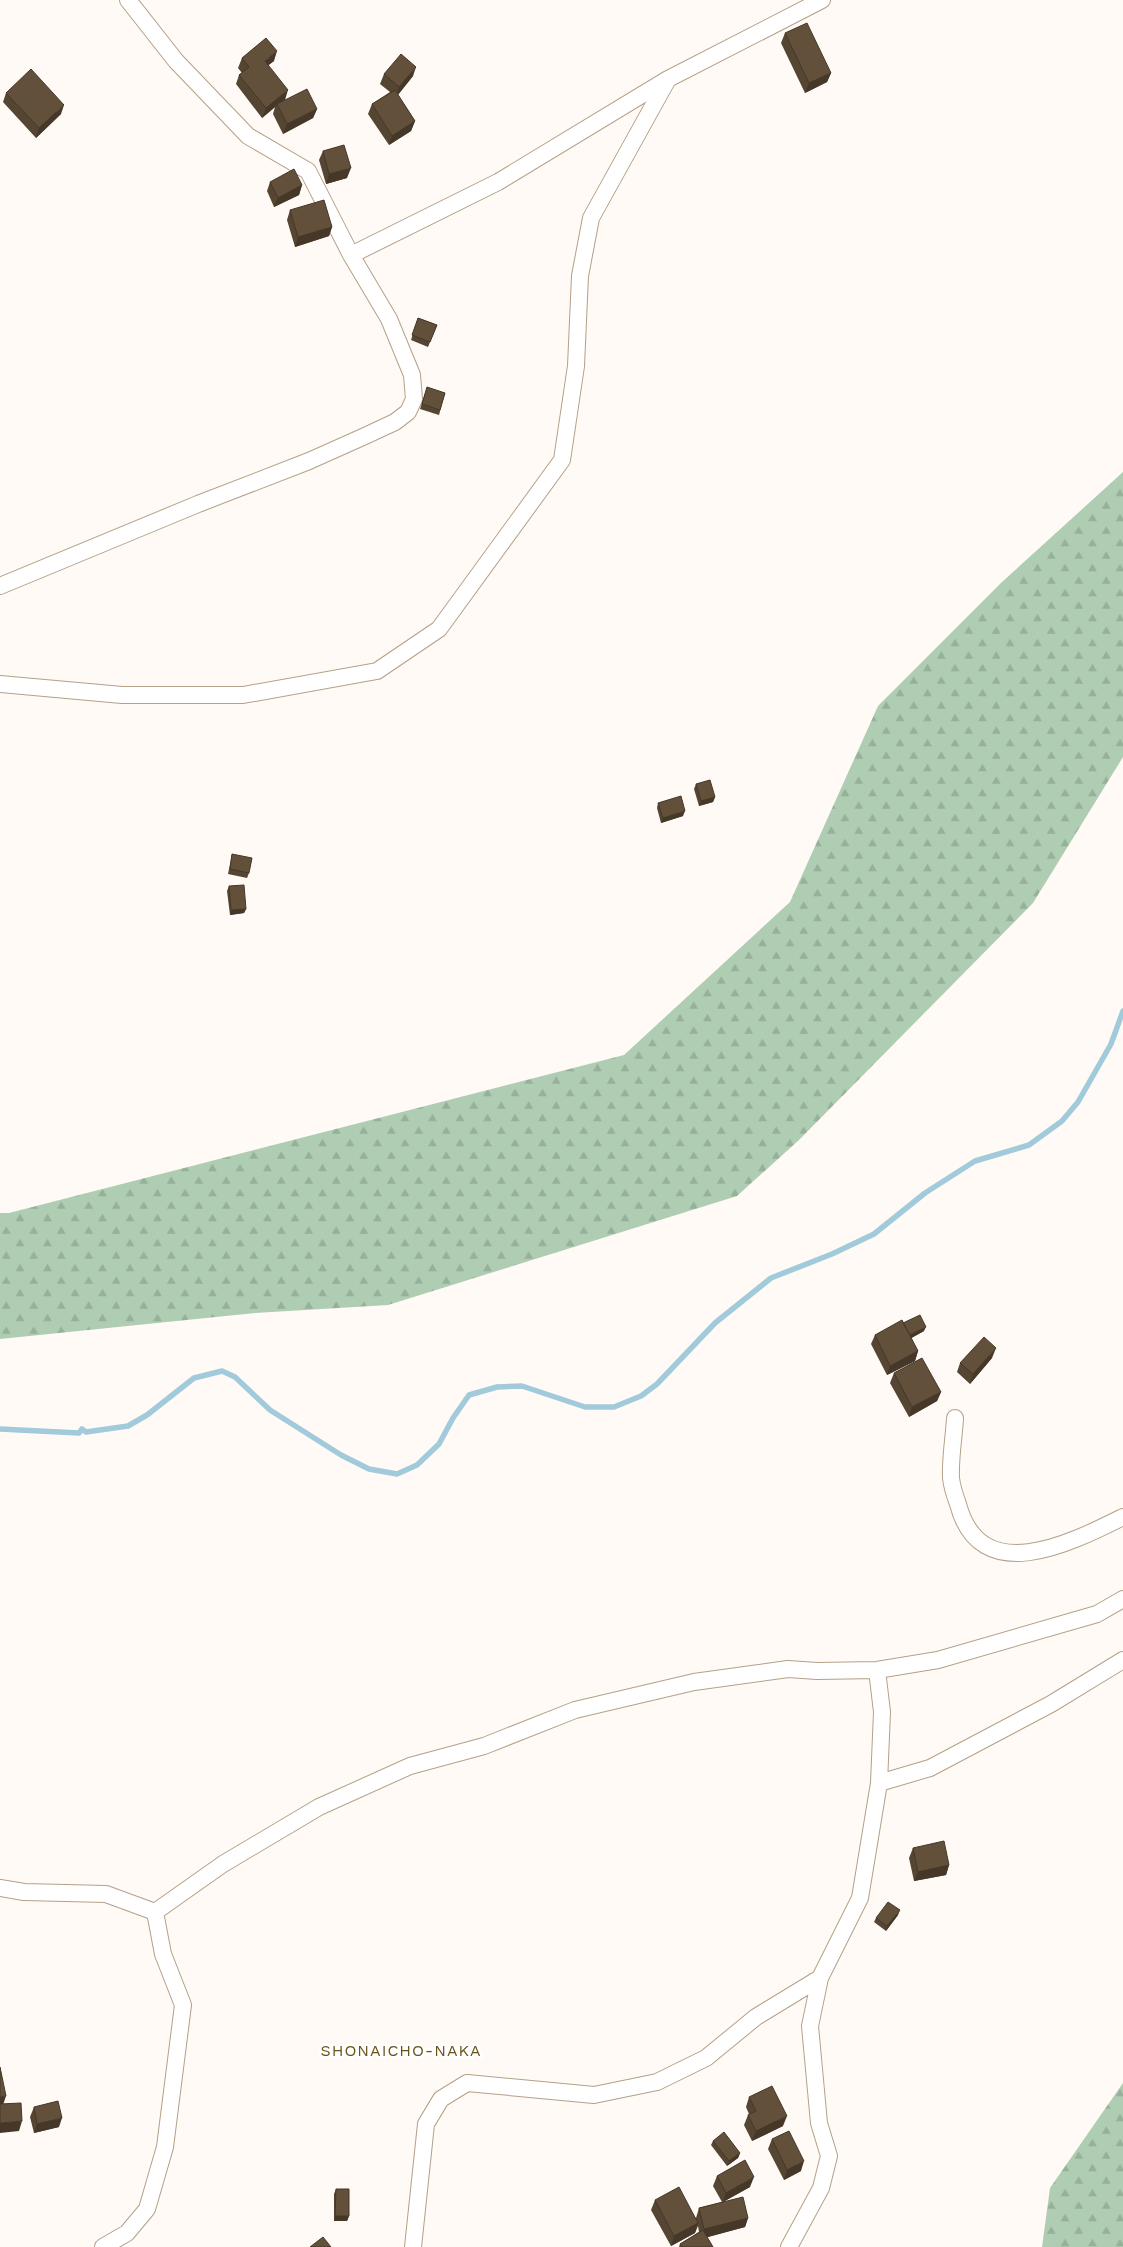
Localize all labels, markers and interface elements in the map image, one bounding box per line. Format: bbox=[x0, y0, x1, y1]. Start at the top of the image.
district label: SHONAICHO-NAKA bbox=[320, 2041, 482, 2060]

